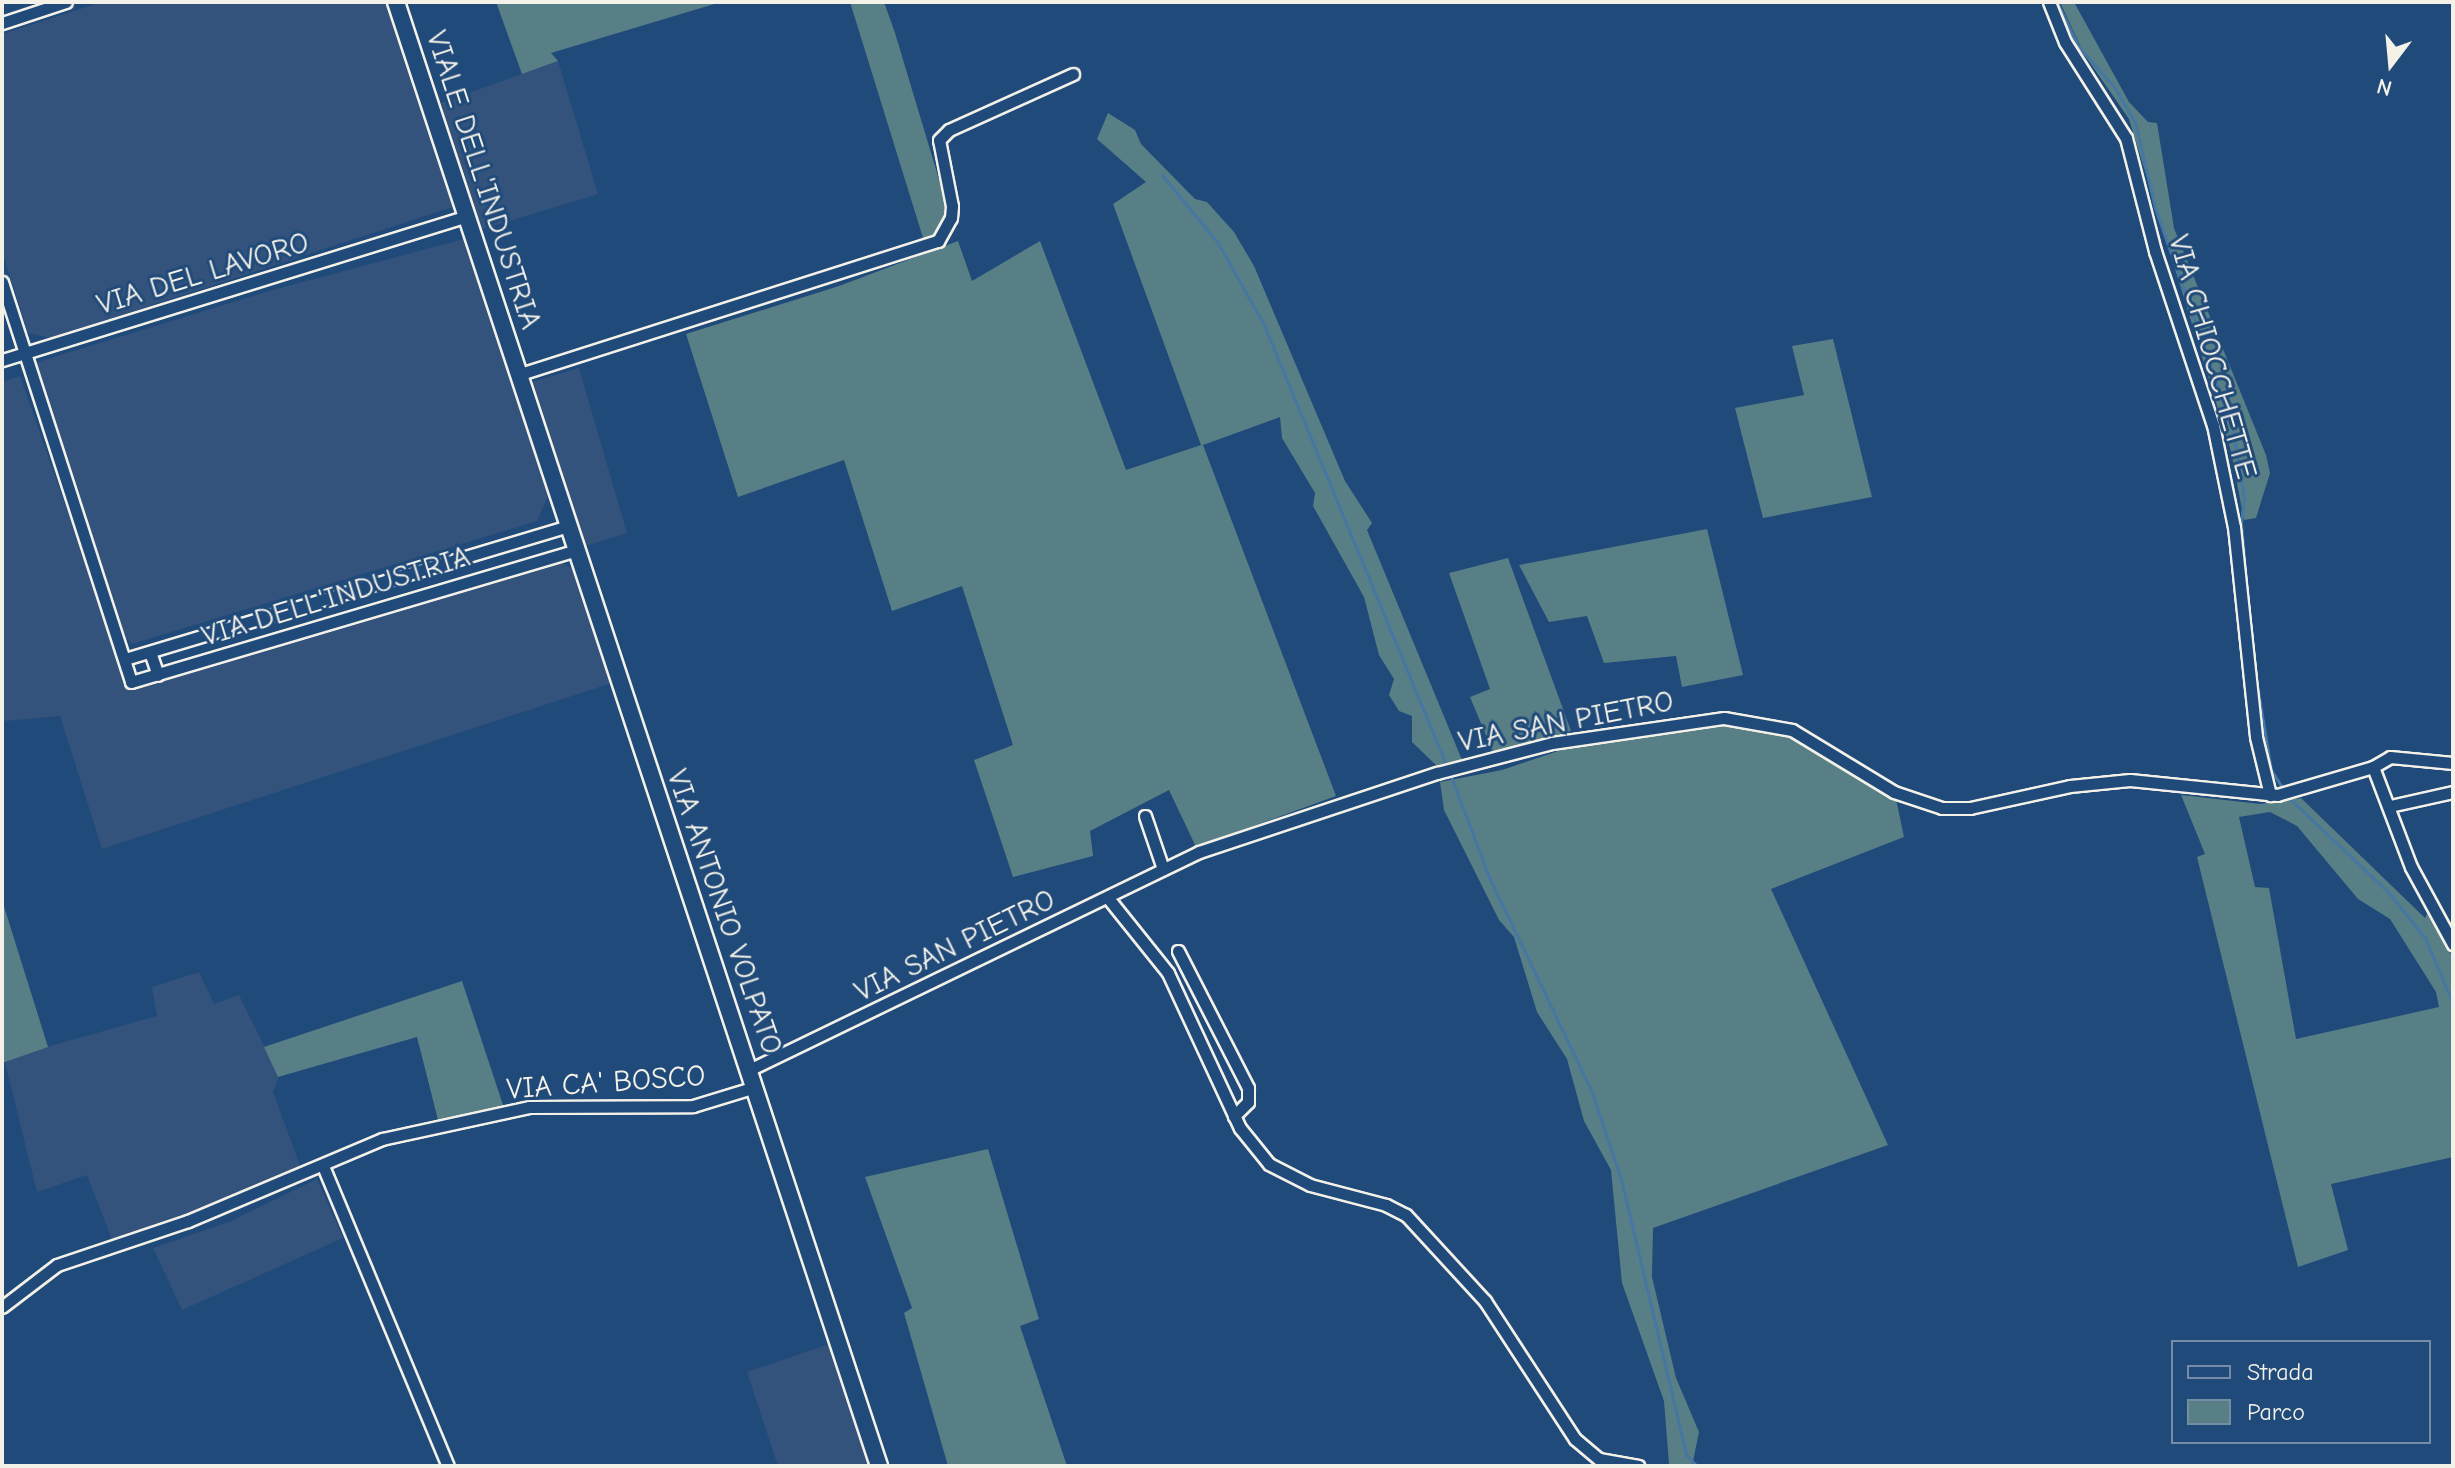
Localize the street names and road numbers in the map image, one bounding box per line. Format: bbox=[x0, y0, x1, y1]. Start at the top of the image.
street label: VIALE DELL'INDUSTRIA bbox=[418, 26, 548, 334]
street label: VIA DEL LAVORO bbox=[93, 225, 313, 323]
street label: VIA CHIOCCHETTE bbox=[2160, 231, 2264, 483]
street label: VIA DELL'INDUSTRIA bbox=[198, 539, 474, 655]
street label: VIA SAN PIETRO bbox=[1455, 683, 1677, 761]
street label: VIA ANTONIO VOLPATO bbox=[658, 765, 790, 1059]
street label: VIA SAN PIETRO bbox=[849, 882, 1061, 1010]
street label: VIA CA' BOSCO bbox=[505, 1058, 707, 1108]

